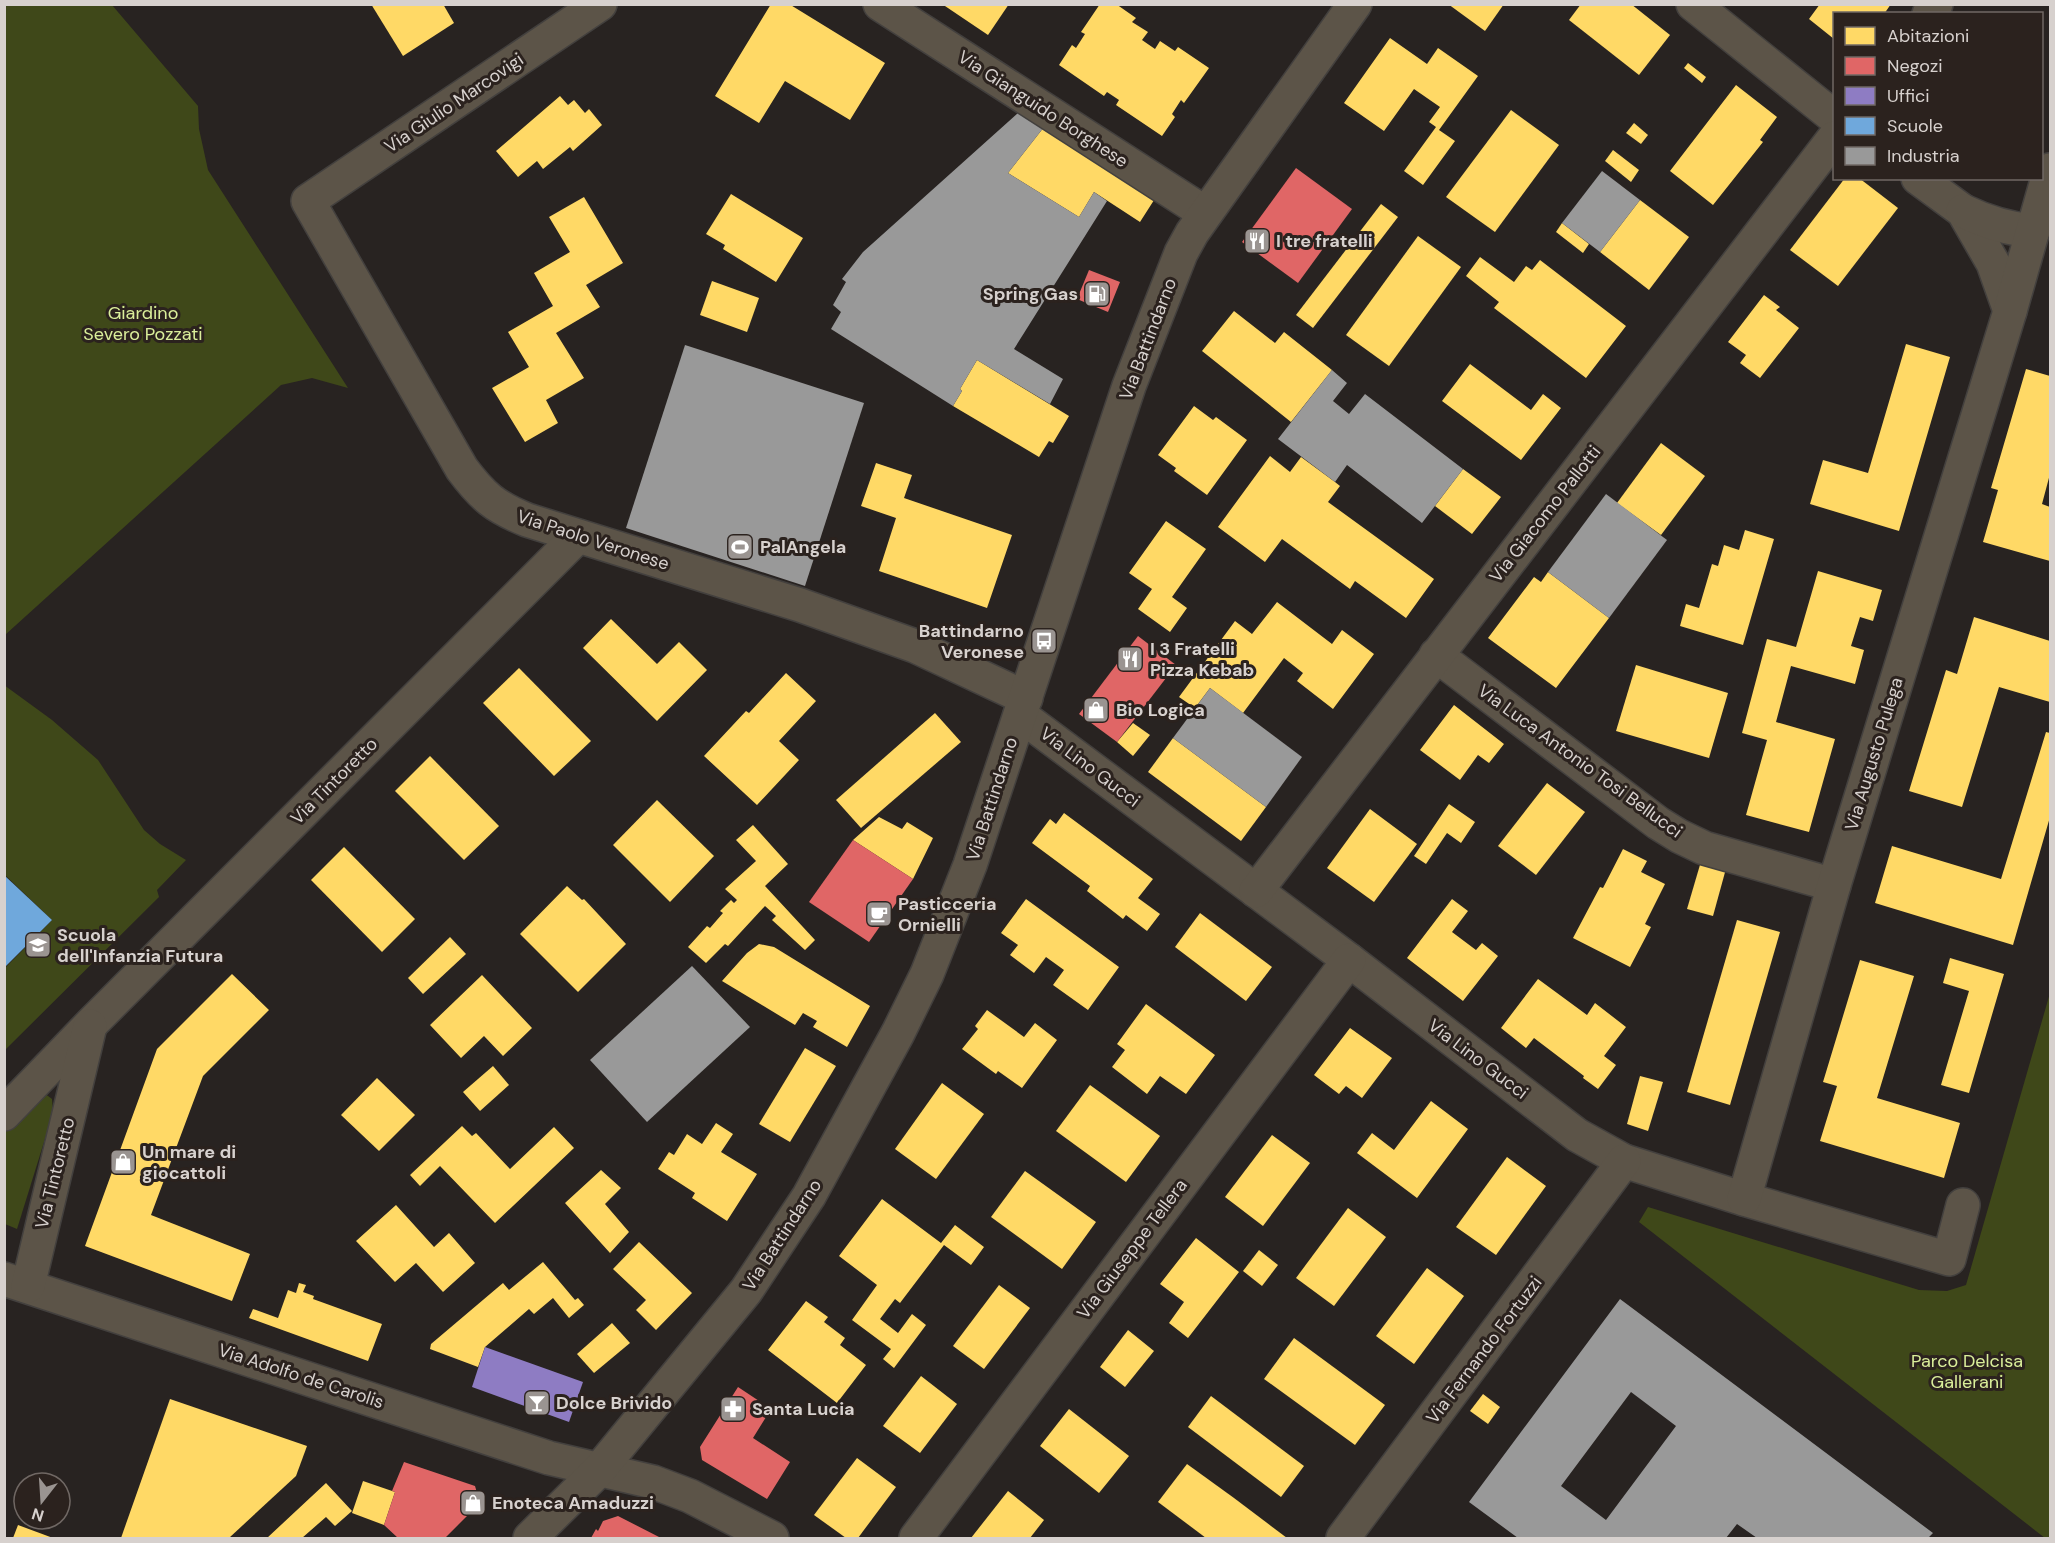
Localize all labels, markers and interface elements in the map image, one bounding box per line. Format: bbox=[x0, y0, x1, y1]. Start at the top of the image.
legend bbox=[1833, 12, 2043, 180]
text: Abitazioni bbox=[1887, 24, 1969, 48]
street label: Via Gianguido Borghese bbox=[953, 45, 1133, 173]
street label: Via Giulio Marcovigi bbox=[380, 47, 528, 159]
text: Negozi bbox=[1887, 54, 1943, 78]
text: Uffici bbox=[1887, 84, 1930, 108]
text: Scuole bbox=[1887, 114, 1943, 138]
text: Industria bbox=[1887, 144, 1960, 168]
restaurant icon: I tre fratelli bbox=[1242, 226, 1272, 256]
place label: I tre fratelli bbox=[1276, 229, 1373, 253]
street label: Via Battindarno bbox=[1114, 275, 1182, 403]
fuel station icon: Spring Gas bbox=[1082, 279, 1112, 309]
place label: Spring Gas bbox=[983, 282, 1078, 306]
park label: Giardino Severo Pozzati bbox=[83, 301, 203, 346]
street label: Via Giacomo Pallotti bbox=[1484, 441, 1606, 587]
street label: Via Paolo Veronese bbox=[514, 504, 672, 576]
sports icon: PalAngela bbox=[725, 532, 755, 562]
place label: PalAngela bbox=[760, 535, 846, 559]
place label: Battindarno Veronese bbox=[919, 619, 1024, 664]
bus stop icon: Battindarno Veronese bbox=[1029, 626, 1059, 656]
place label: I 3 Fratelli Pizza Kebab bbox=[1150, 637, 1254, 682]
restaurant icon: I 3 Fratelli Pizza Kebab bbox=[1115, 644, 1145, 674]
street label: Via Augusto Pulega bbox=[1839, 674, 1909, 834]
street label: Via Luca Antonio Tosi Bellucci bbox=[1473, 679, 1687, 843]
shop icon: Bio Logica bbox=[1081, 695, 1111, 725]
place label: Bio Logica bbox=[1116, 698, 1205, 722]
street label: Via Lino Gucci bbox=[1035, 721, 1145, 813]
street label: Via Tintoretto bbox=[285, 732, 383, 830]
street label: Via Battindarno bbox=[961, 734, 1023, 864]
place label: Pasticceria Ornielli bbox=[898, 892, 997, 937]
cafe icon: Pasticceria Ornielli bbox=[864, 899, 894, 929]
place label: Scuola dell'Infanzia Futura bbox=[57, 923, 223, 968]
school or university icon: Scuola dell'Infanzia Futura bbox=[23, 930, 53, 960]
street label: Via Lino Gucci bbox=[1423, 1013, 1533, 1105]
street label: Via Tintoretto bbox=[30, 1115, 80, 1231]
place label: Un mare di giocattoli bbox=[142, 1140, 236, 1185]
shop icon: Un mare di giocattoli bbox=[108, 1147, 138, 1177]
street label: Via Battindarno bbox=[737, 1174, 827, 1296]
street label: Via Giuseppe Tellera bbox=[1071, 1174, 1193, 1324]
street label: Via Fernando Fortuzzi bbox=[1421, 1271, 1547, 1429]
street label: Via Adolfo de Carolis bbox=[215, 1338, 387, 1414]
park label: Parco Delcisa Gallerani bbox=[1911, 1349, 2023, 1394]
bar icon: Dolce Brivido bbox=[522, 1388, 552, 1418]
place label: Dolce Brivido bbox=[556, 1391, 672, 1415]
pharmacy icon: Santa Lucia bbox=[718, 1394, 748, 1424]
place label: Santa Lucia bbox=[752, 1397, 855, 1421]
north arrow bbox=[12, 1471, 72, 1531]
shop icon: Enoteca Amaduzzi bbox=[458, 1488, 488, 1518]
place label: Enoteca Amaduzzi bbox=[492, 1491, 654, 1515]
text: N bbox=[29, 1503, 46, 1527]

